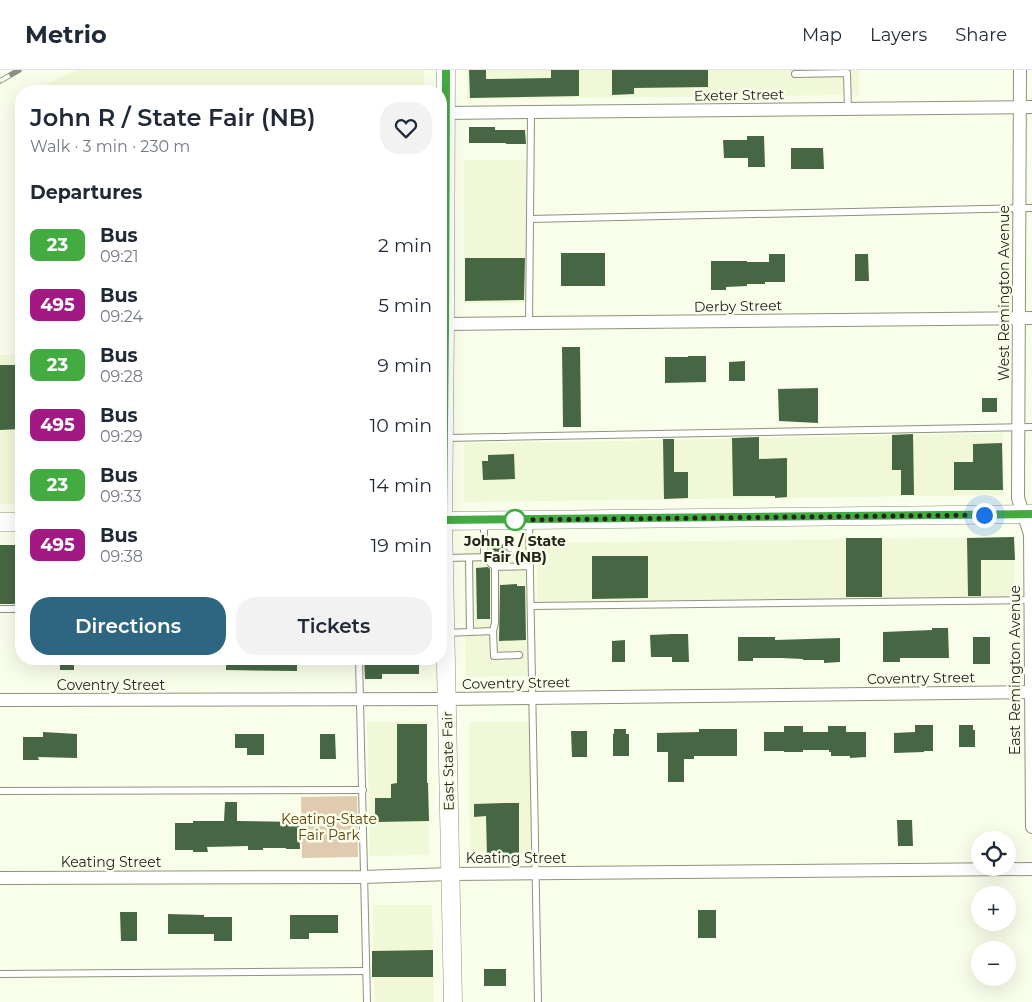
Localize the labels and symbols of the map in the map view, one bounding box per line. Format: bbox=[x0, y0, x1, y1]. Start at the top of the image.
street label: Exeter Street bbox=[694, 85, 785, 105]
street label: West Remington Avenue bbox=[995, 205, 1013, 381]
street label: Derby Street bbox=[694, 296, 783, 316]
your location bbox=[972, 503, 997, 528]
marker: John R / State Fair (NB) bbox=[504, 509, 526, 531]
place label: John R / State Fair (NB) bbox=[463, 532, 566, 566]
street label: East Remington Avenue bbox=[1006, 585, 1024, 755]
street label: Coventry Street bbox=[867, 668, 976, 688]
street label: Coventry Street bbox=[462, 673, 571, 693]
street label: Coventry Street bbox=[57, 676, 165, 694]
street label: East State Fair bbox=[438, 711, 458, 811]
park label: Keating-State Fair Park bbox=[281, 810, 377, 844]
street label: Keating Street bbox=[466, 849, 567, 867]
street label: Keating Street bbox=[61, 853, 162, 871]

